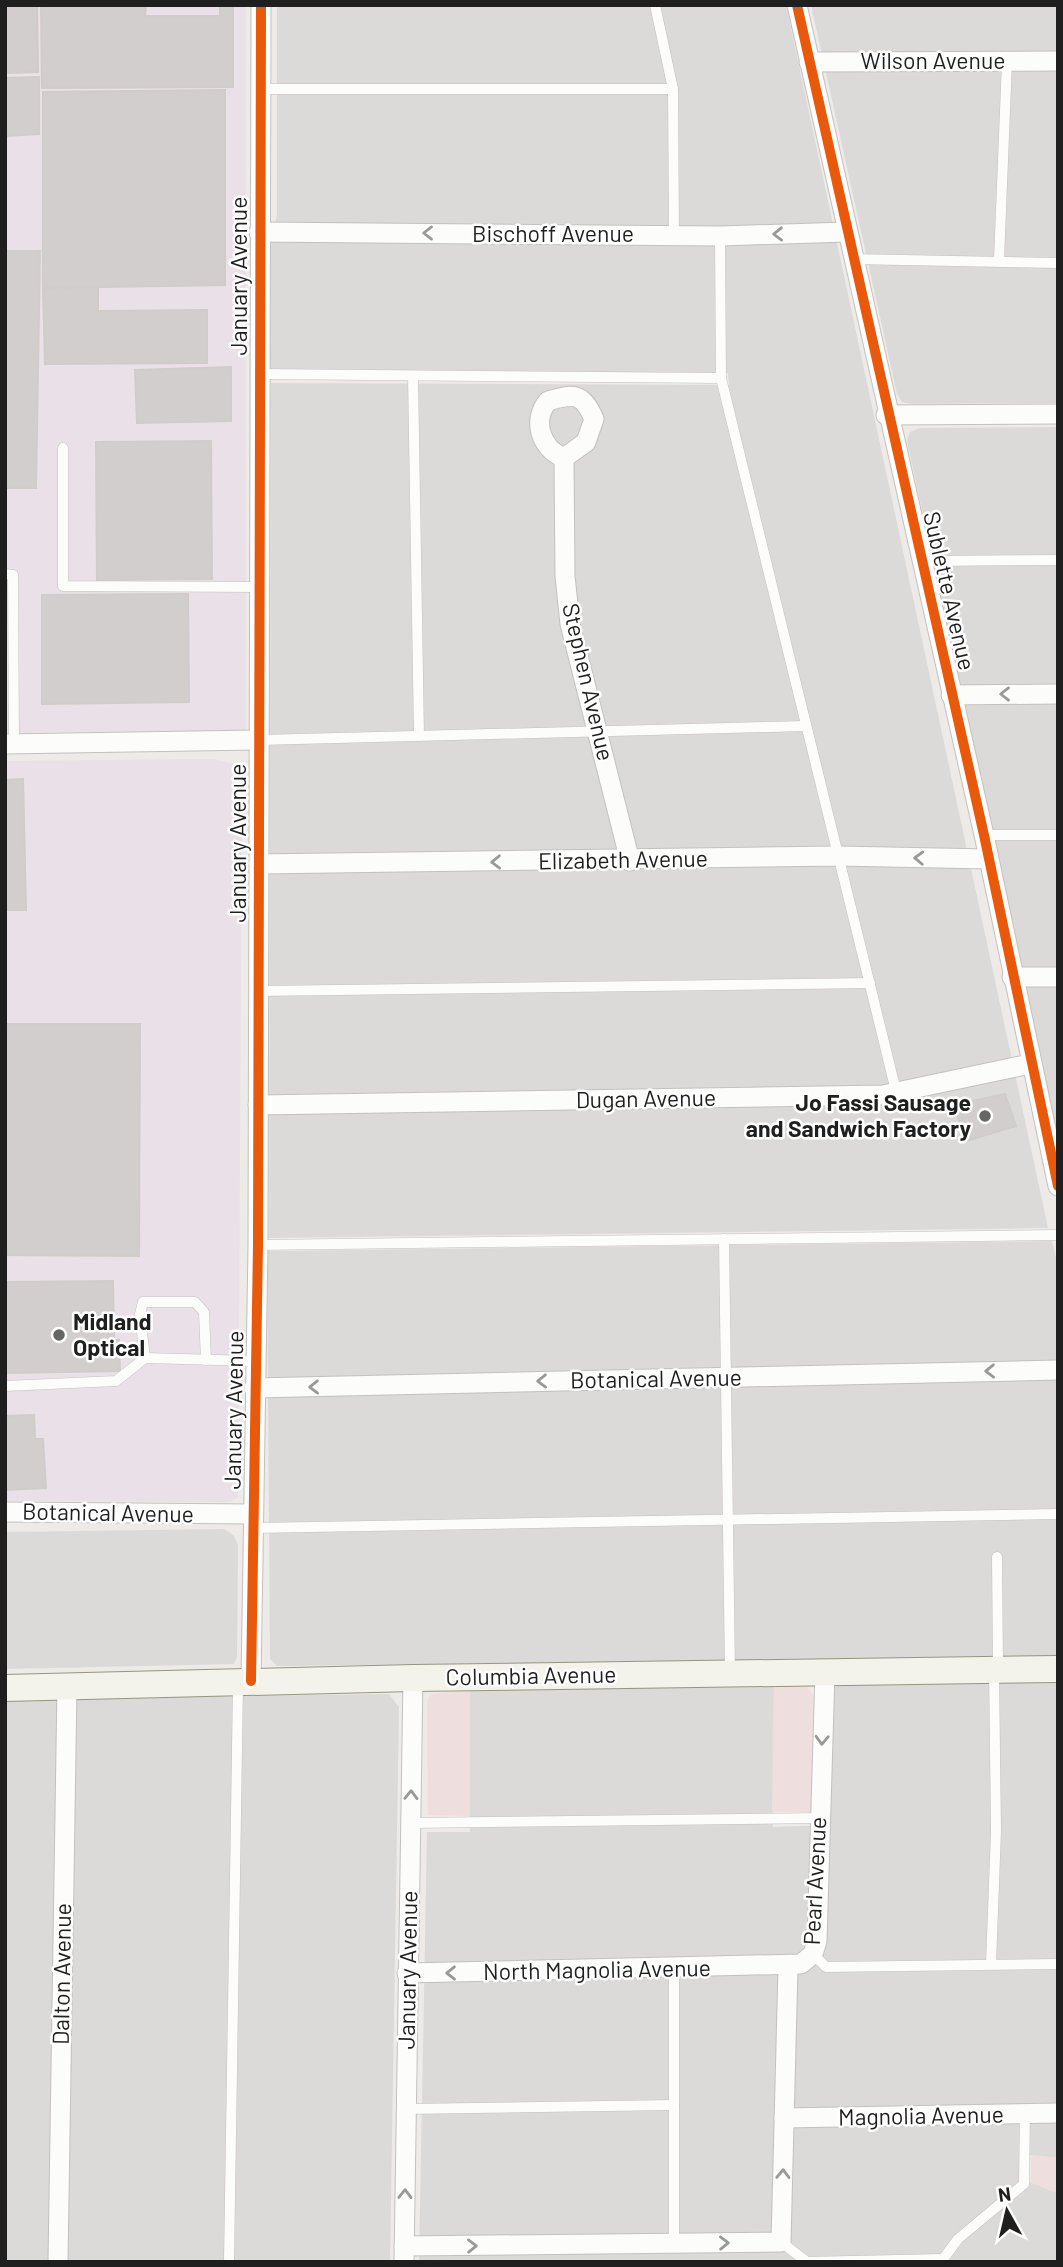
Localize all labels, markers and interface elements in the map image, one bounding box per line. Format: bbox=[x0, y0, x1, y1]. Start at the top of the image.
street label: Wilson Avenue bbox=[860, 46, 1006, 74]
street label: January Avenue bbox=[224, 197, 252, 355]
street label: Bischoff Avenue bbox=[472, 219, 634, 247]
one-way arrow bbox=[422, 225, 433, 241]
one-way arrow bbox=[772, 227, 783, 242]
street label: Sublette Avenue bbox=[918, 509, 982, 673]
street label: Stephen Avenue bbox=[557, 600, 621, 763]
one-way arrow bbox=[999, 686, 1009, 702]
street label: January Avenue bbox=[223, 764, 251, 922]
street label: Elizabeth Avenue bbox=[538, 844, 708, 874]
one-way arrow bbox=[914, 850, 925, 865]
one-way arrow bbox=[490, 854, 501, 870]
street label: Dugan Avenue bbox=[576, 1083, 716, 1113]
place label: Jo Fassi Sausage and Sandwich Factory bbox=[746, 1088, 971, 1142]
marker: Jo Fassi Sausage and Sandwich Factory bbox=[977, 1108, 993, 1124]
place label: Midland Optical bbox=[73, 1307, 152, 1361]
marker: Midland Optical bbox=[51, 1327, 67, 1343]
street label: January Avenue bbox=[218, 1330, 248, 1490]
street label: Botanical Avenue bbox=[570, 1363, 742, 1393]
one-way arrow bbox=[984, 1364, 995, 1379]
one-way arrow bbox=[536, 1374, 547, 1389]
one-way arrow bbox=[308, 1379, 319, 1394]
street label: Botanical Avenue bbox=[22, 1497, 194, 1527]
street label: Columbia Avenue bbox=[445, 1660, 617, 1690]
one-way arrow bbox=[814, 1735, 829, 1746]
one-way arrow bbox=[403, 1789, 419, 1799]
street label: Pearl Avenue bbox=[797, 1816, 831, 1946]
street label: January Avenue bbox=[392, 1890, 422, 2050]
street label: Dalton Avenue bbox=[46, 1903, 76, 2045]
street label: North Magnolia Avenue bbox=[483, 1953, 711, 1985]
one-way arrow bbox=[445, 1965, 456, 1980]
street label: Magnolia Avenue bbox=[838, 2100, 1004, 2130]
one-way arrow bbox=[775, 2168, 790, 2179]
north arrow bbox=[972, 2176, 1042, 2246]
text: N bbox=[997, 2181, 1012, 2206]
one-way arrow bbox=[397, 2188, 412, 2199]
one-way arrow bbox=[719, 2235, 730, 2251]
one-way arrow bbox=[467, 2238, 478, 2254]

